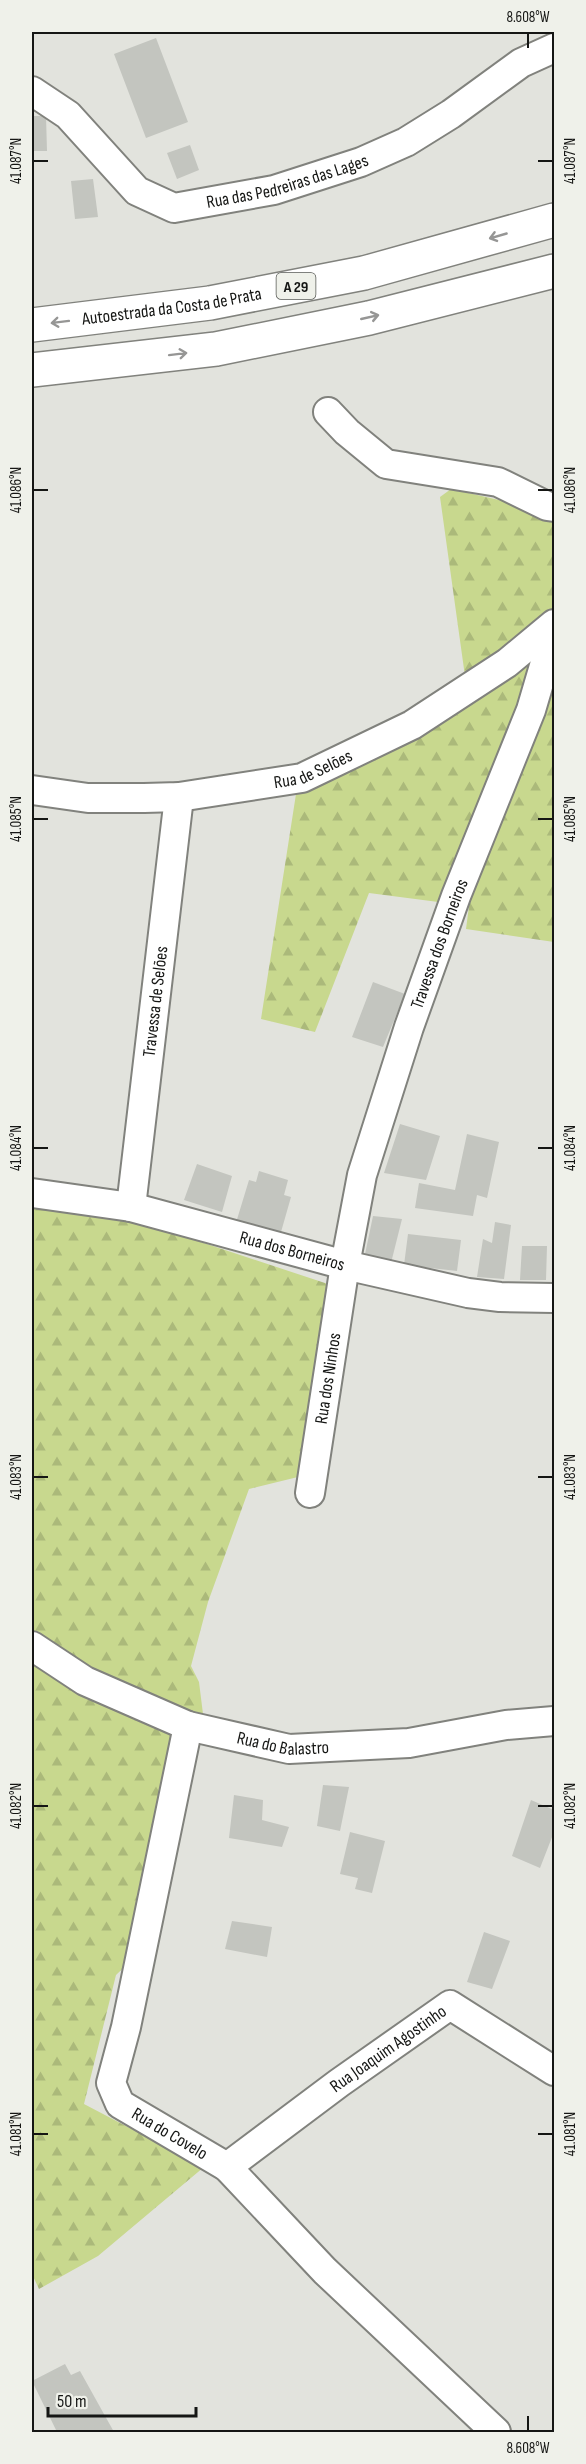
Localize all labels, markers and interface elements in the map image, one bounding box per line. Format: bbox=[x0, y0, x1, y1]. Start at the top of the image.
text: 8.608°W bbox=[507, 8, 550, 27]
text: 41.087°N bbox=[7, 138, 26, 184]
text: 41.087°N bbox=[561, 138, 580, 184]
street label: Rua das Pedreiras das Lages bbox=[205, 150, 372, 213]
one-way arrow bbox=[489, 230, 508, 242]
road number: A 29 bbox=[276, 273, 316, 299]
street label: Autoestrada da Costa de Prata bbox=[80, 283, 263, 330]
one-way arrow bbox=[360, 311, 379, 323]
one-way arrow bbox=[51, 317, 71, 328]
one-way arrow bbox=[168, 348, 187, 359]
text: 41.086°N bbox=[7, 467, 26, 513]
text: 41.086°N bbox=[561, 467, 580, 513]
street label: Rua de Selões bbox=[272, 745, 356, 793]
text: 41.085°N bbox=[7, 796, 26, 842]
text: 41.085°N bbox=[561, 796, 580, 842]
street label: Travessa dos Borneiros bbox=[406, 876, 473, 1012]
street label: Travessa de Selões bbox=[139, 945, 172, 1058]
text: 41.084°N bbox=[7, 1125, 26, 1171]
text: 41.084°N bbox=[561, 1125, 580, 1171]
street label: Rua dos Borneiros bbox=[237, 1227, 347, 1275]
street label: Rua dos Ninhos bbox=[311, 1331, 345, 1425]
text: 41.083°N bbox=[7, 1454, 26, 1500]
text: 41.083°N bbox=[561, 1454, 580, 1500]
street label: Rua do Balastro bbox=[235, 1727, 330, 1760]
text: 41.082°N bbox=[7, 1783, 26, 1829]
text: 41.082°N bbox=[561, 1783, 580, 1829]
street label: Rua Joaquim Agostinho bbox=[326, 2001, 451, 2097]
street label: Rua do Covelo bbox=[128, 2103, 211, 2164]
text: 41.081°N bbox=[7, 2112, 26, 2156]
text: 41.081°N bbox=[561, 2112, 580, 2156]
scale bar bbox=[48, 2380, 196, 2418]
text: 50 m bbox=[57, 2391, 87, 2412]
text: 8.608°W bbox=[507, 2439, 550, 2458]

